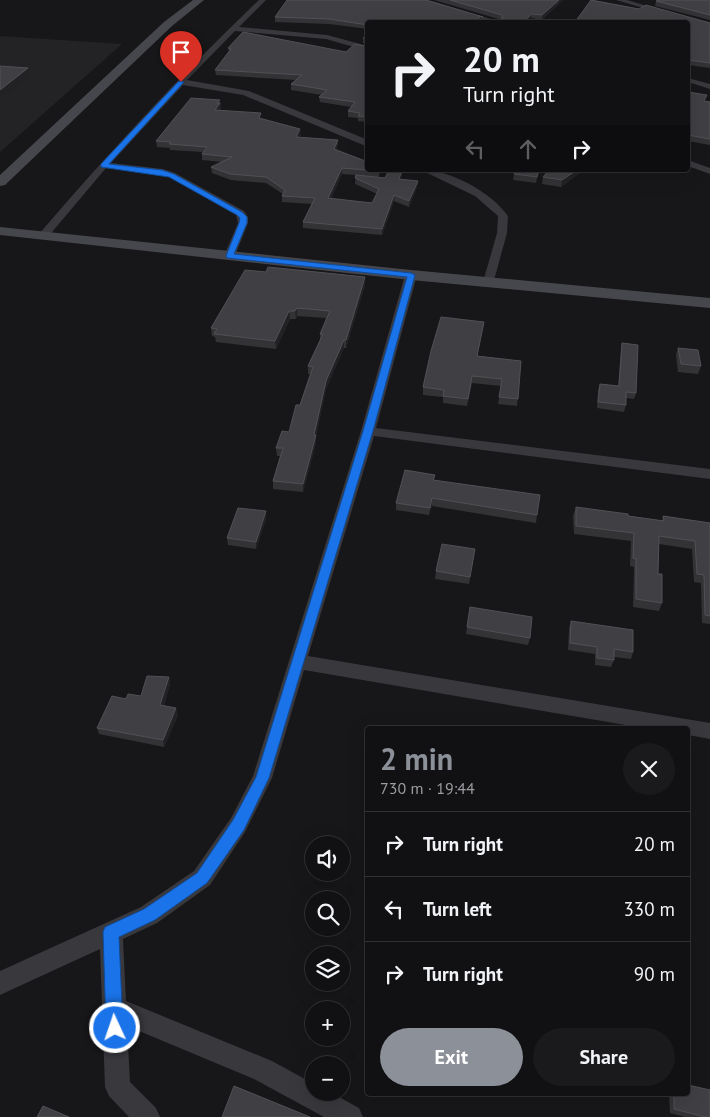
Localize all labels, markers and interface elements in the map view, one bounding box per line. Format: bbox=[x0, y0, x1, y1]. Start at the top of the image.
pin bbox=[160, 31, 202, 82]
text: 20 m bbox=[463, 36, 540, 82]
icon: arrive bbox=[167, 38, 195, 66]
icon: right bbox=[380, 40, 445, 105]
text: Turn right bbox=[463, 80, 555, 108]
icon: left bbox=[461, 135, 489, 163]
icon: ahead bbox=[514, 135, 542, 163]
icon: right bbox=[567, 135, 595, 163]
text: 2 min bbox=[380, 739, 453, 778]
button: close bbox=[623, 743, 675, 795]
text: 730 m · 19:44 bbox=[380, 778, 475, 798]
icon: right bbox=[380, 830, 408, 858]
text: Turn right bbox=[423, 832, 503, 856]
text: 20 m bbox=[634, 832, 675, 856]
map controls bbox=[305, 836, 350, 1101]
button: sound bbox=[305, 836, 350, 881]
button: search bbox=[305, 891, 350, 936]
icon: left bbox=[380, 895, 408, 923]
text: Turn left bbox=[423, 897, 492, 921]
text: 330 m bbox=[623, 897, 675, 921]
button: layers bbox=[305, 946, 350, 991]
icon: right bbox=[380, 960, 408, 988]
text: Turn right bbox=[423, 962, 503, 986]
text: 90 m bbox=[634, 962, 675, 986]
position arrow bbox=[88, 1001, 140, 1053]
button: + bbox=[305, 1001, 350, 1046]
button: Exit bbox=[380, 1028, 523, 1086]
button: Share bbox=[533, 1028, 675, 1086]
button: − bbox=[305, 1056, 350, 1101]

